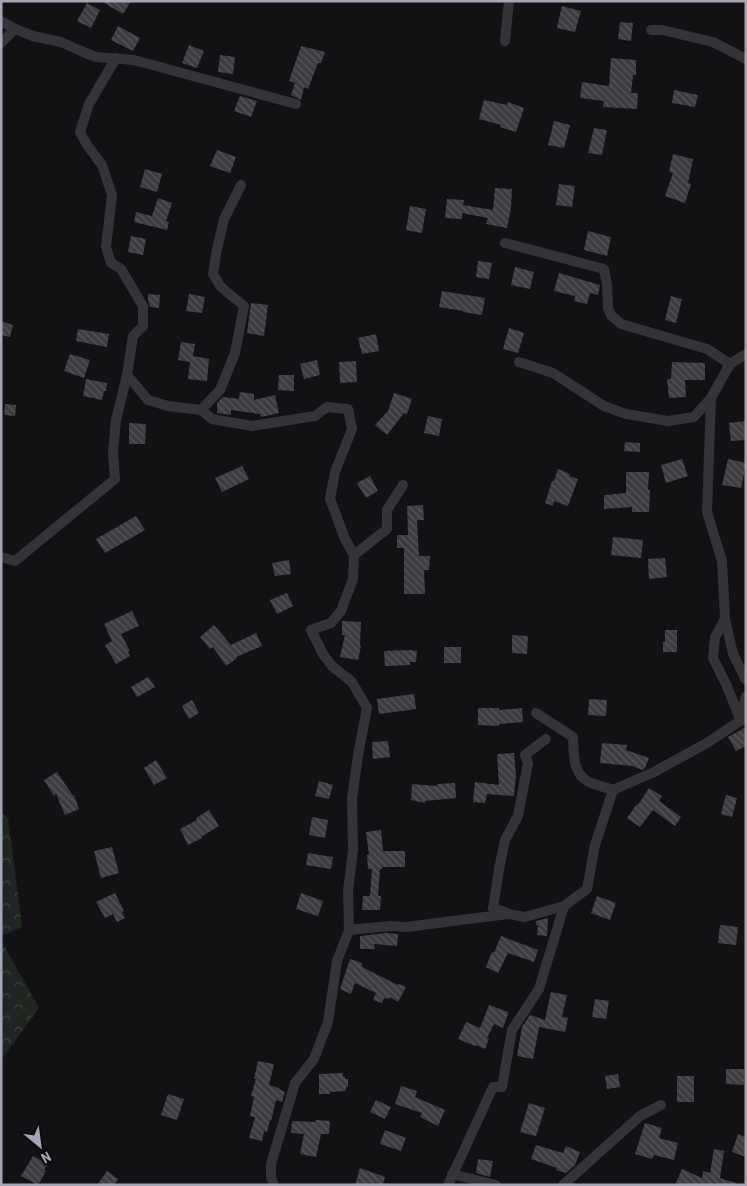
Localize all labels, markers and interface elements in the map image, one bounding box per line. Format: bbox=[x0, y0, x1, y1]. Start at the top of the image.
north arrow bbox=[15, 1121, 65, 1171]
text: N bbox=[39, 1148, 54, 1166]

